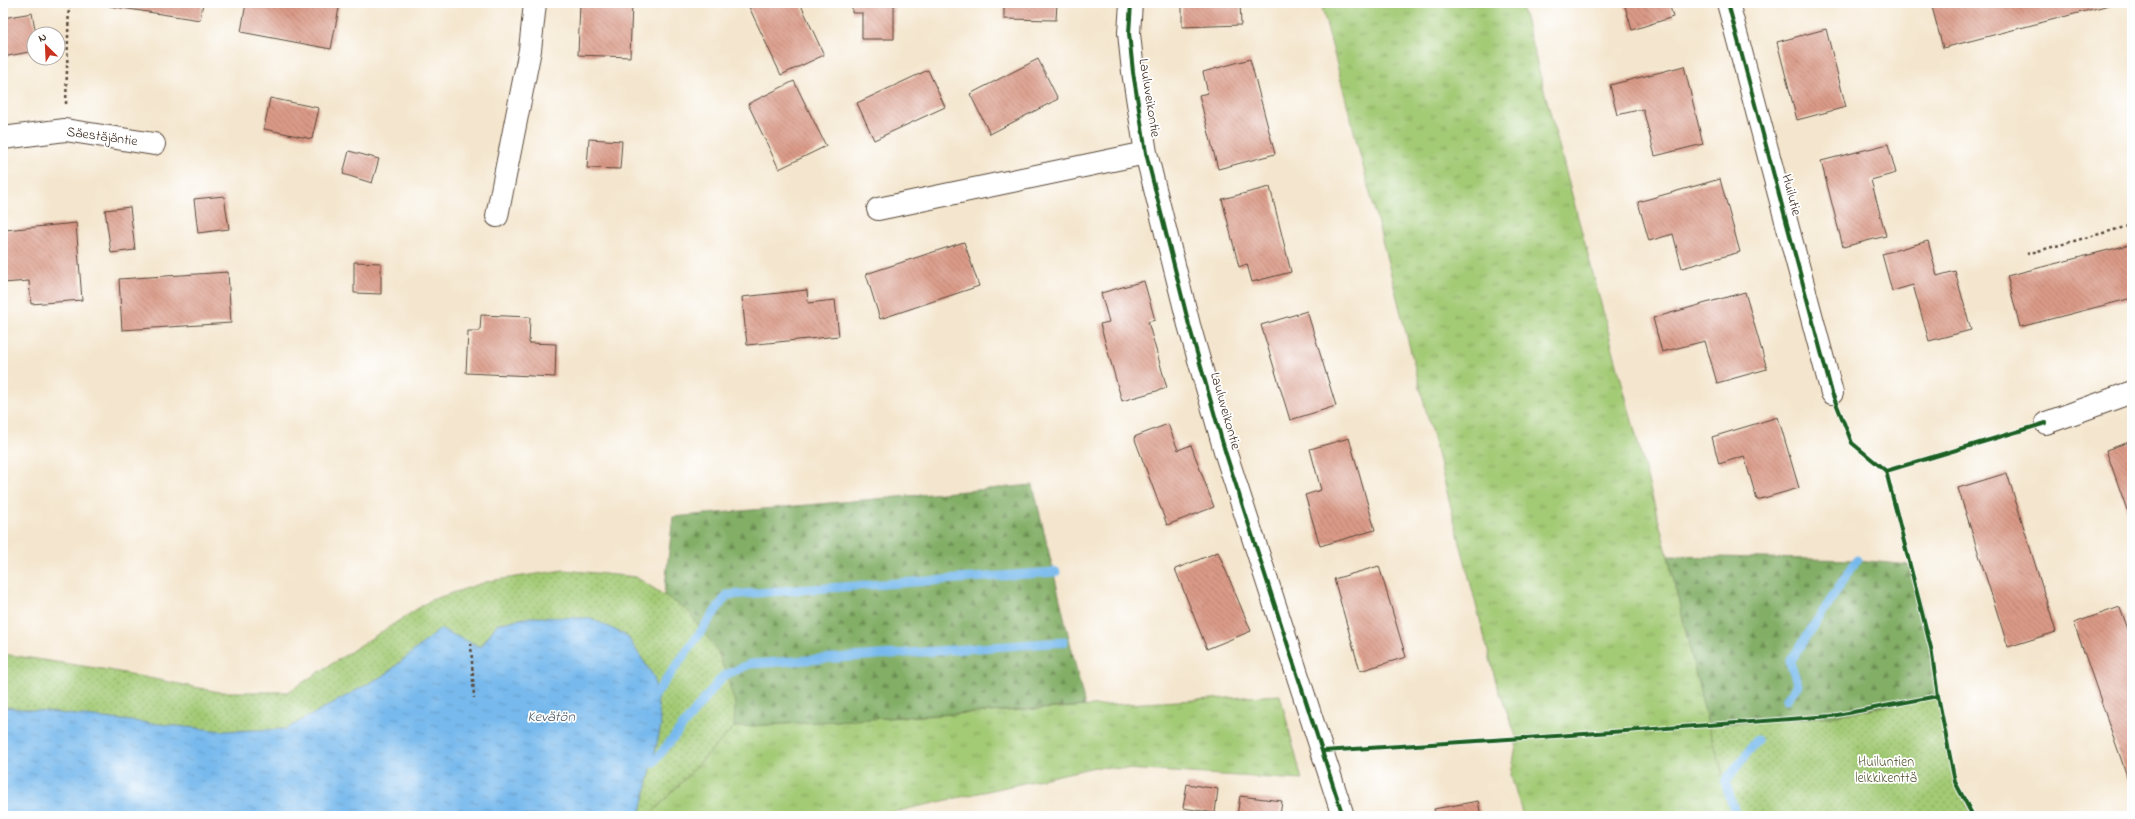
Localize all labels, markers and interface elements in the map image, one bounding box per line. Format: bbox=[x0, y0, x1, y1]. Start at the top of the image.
north arrow bbox=[26, 26, 66, 66]
text: N bbox=[36, 29, 49, 47]
street label: Lauluveikontie bbox=[1132, 57, 1166, 140]
street label: Säestäjäntie bbox=[65, 122, 140, 152]
street label: Huilutie bbox=[1775, 172, 1807, 219]
street label: Lauluveikontie bbox=[1204, 370, 1246, 453]
water label: Kevätön bbox=[527, 706, 575, 728]
park label: Huiluntien leikkikenttä bbox=[1855, 752, 1917, 789]

